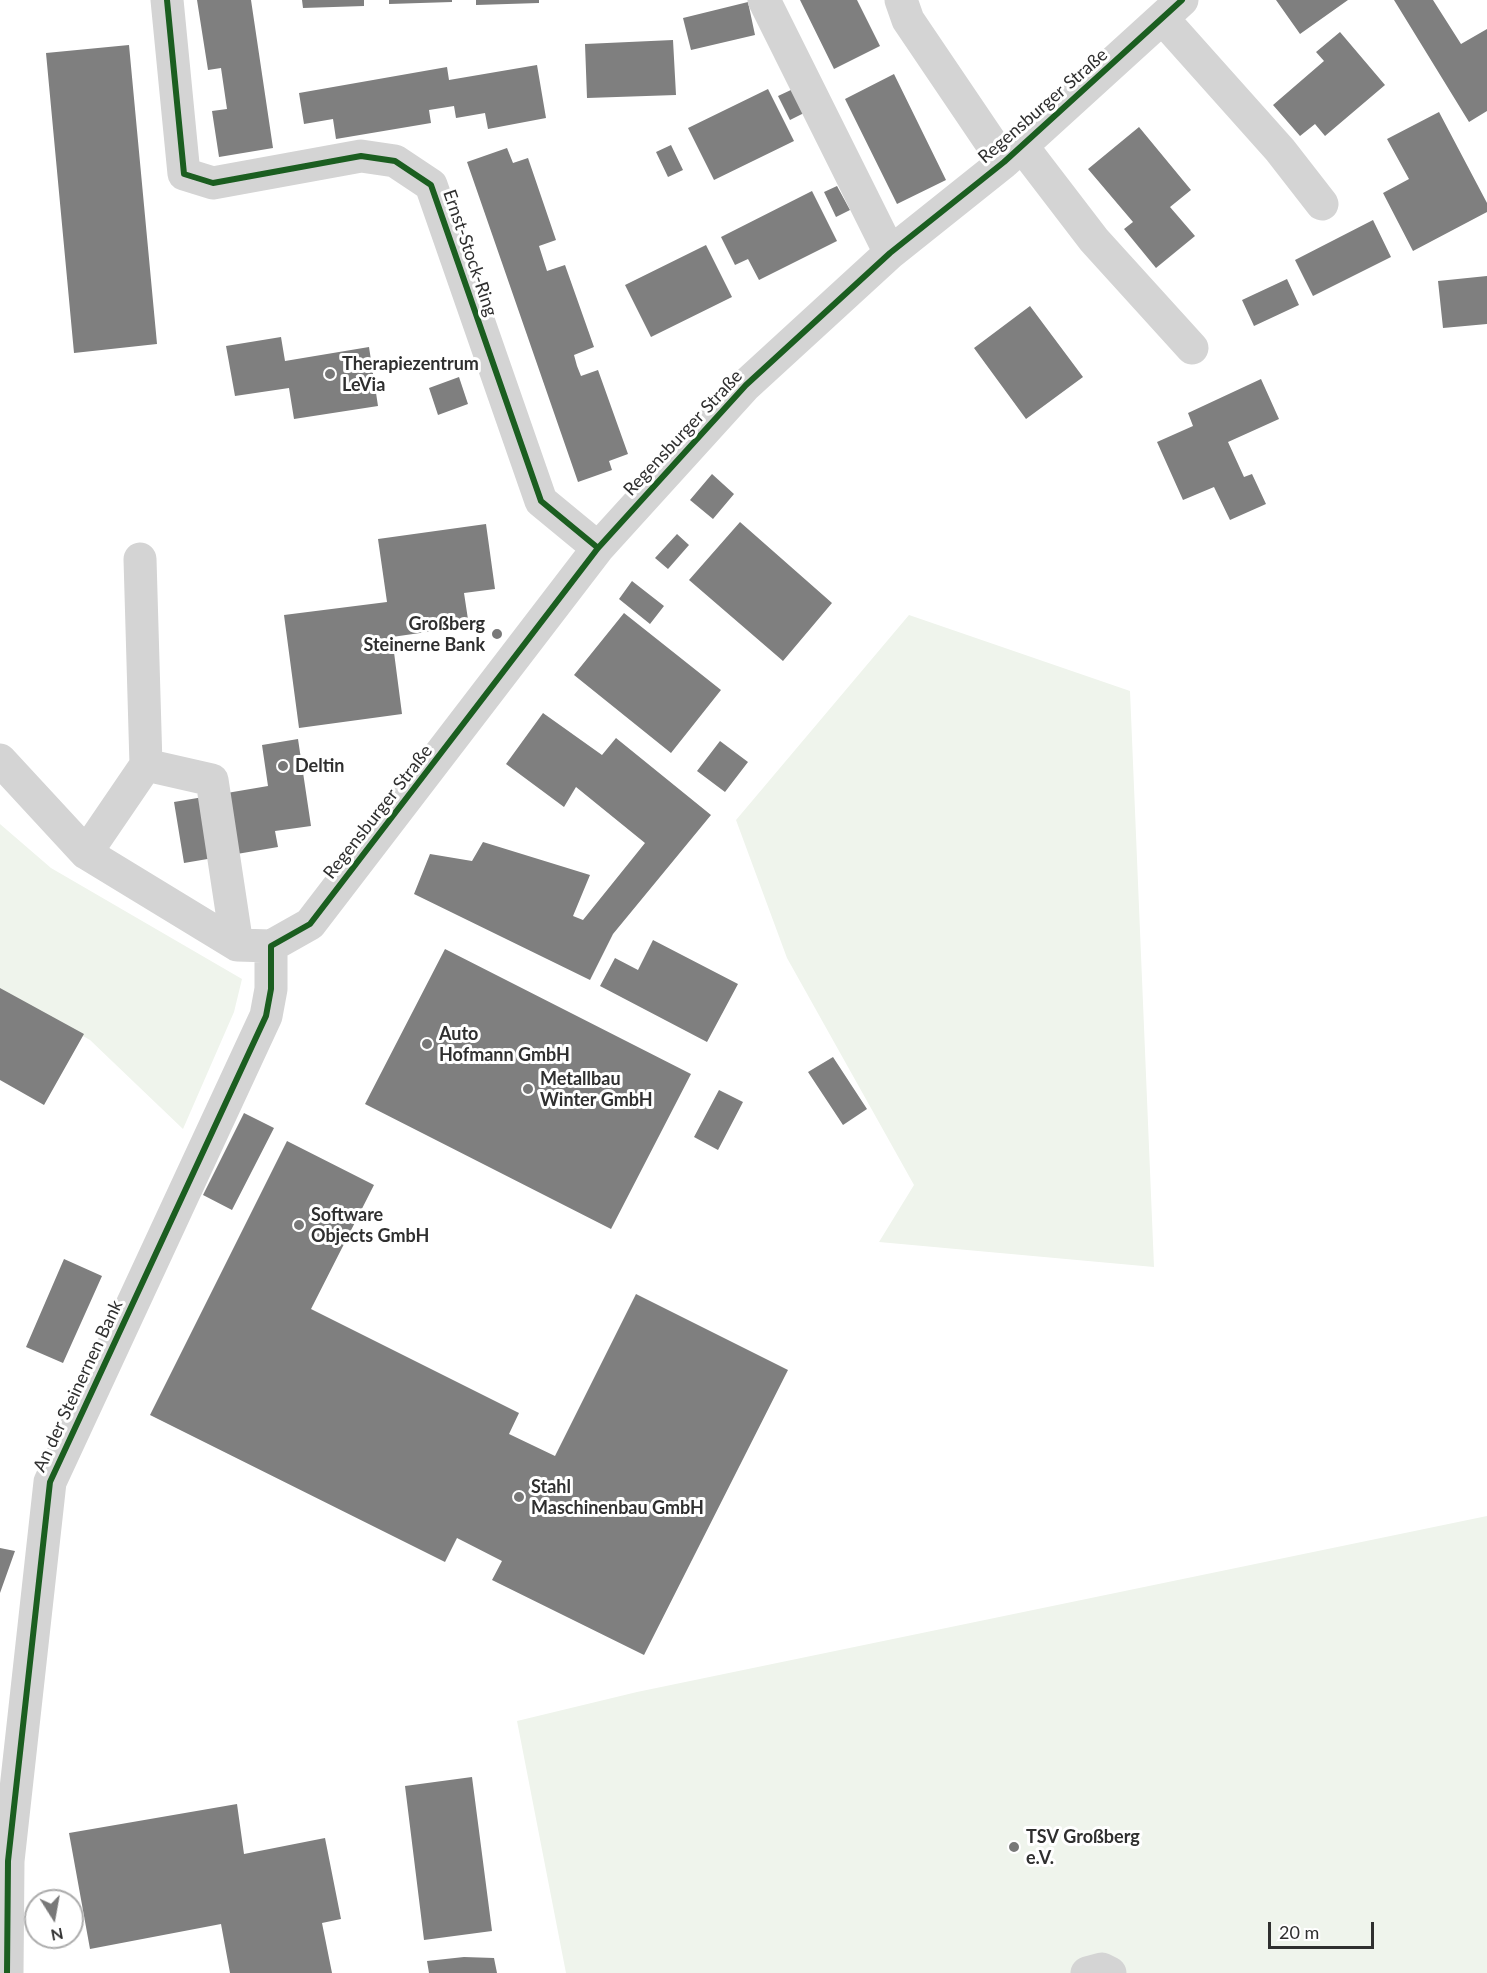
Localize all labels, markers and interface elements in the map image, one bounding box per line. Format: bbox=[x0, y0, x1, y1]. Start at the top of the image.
street label: Regensburger Straße bbox=[974, 44, 1112, 168]
street label: Ernst-Stock-Ring bbox=[438, 187, 502, 319]
place label: Therapiezentrum LeVia bbox=[342, 353, 479, 395]
street label: Regensburger Straße bbox=[619, 366, 747, 500]
marker: Therapiezentrum LeVia bbox=[323, 367, 337, 381]
place label: Großberg Steinerne Bank bbox=[363, 613, 485, 656]
marker: Großberg Steinerne Bank bbox=[490, 627, 504, 641]
street label: Regensburger Straße bbox=[319, 741, 437, 883]
place label: Deltin bbox=[295, 755, 344, 777]
marker: Deltin bbox=[276, 759, 290, 773]
place label: Auto Hofmann GmbH bbox=[439, 1023, 570, 1066]
marker: Auto Hofmann GmbH bbox=[420, 1037, 434, 1051]
place label: Metallbau Winter GmbH bbox=[540, 1068, 653, 1110]
marker: Metallbau Winter GmbH bbox=[521, 1082, 535, 1096]
place label: Software Objects GmbH bbox=[311, 1204, 429, 1246]
marker: Software Objects GmbH bbox=[292, 1218, 306, 1232]
street label: An der Steinernen Bank bbox=[29, 1297, 127, 1475]
place label: Stahl Maschinenbau GmbH bbox=[531, 1476, 704, 1518]
marker: Stahl Maschinenbau GmbH bbox=[512, 1490, 526, 1504]
place label: TSV Großberg e.V. bbox=[1026, 1826, 1140, 1868]
marker: TSV Großberg e.V. bbox=[1007, 1840, 1021, 1854]
north arrow bbox=[24, 1889, 84, 1949]
scale bar bbox=[1271, 1910, 1378, 1948]
text: 20 m bbox=[1279, 1921, 1319, 1943]
text: N bbox=[49, 1925, 65, 1946]

